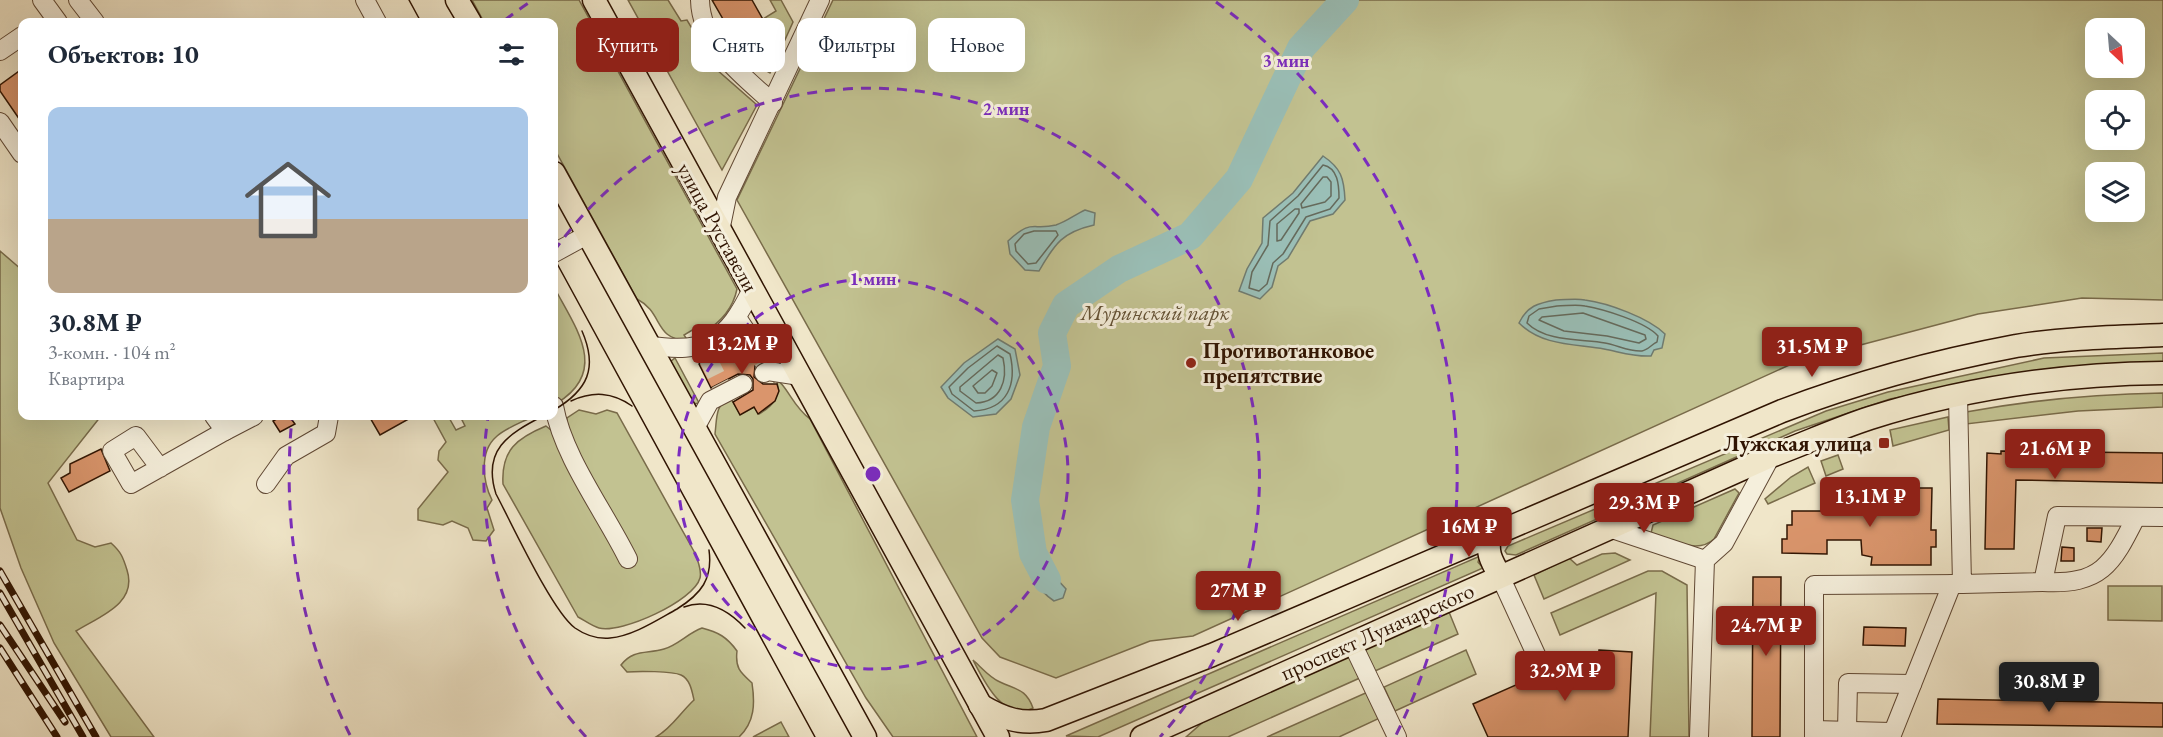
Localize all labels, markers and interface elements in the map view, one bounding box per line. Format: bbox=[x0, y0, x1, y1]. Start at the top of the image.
chip: Купить bbox=[576, 18, 679, 72]
chip: Снять bbox=[691, 18, 785, 72]
chip: Фильтры bbox=[797, 18, 916, 72]
chip: Новое bbox=[928, 18, 1025, 72]
north arrow bbox=[2085, 18, 2145, 78]
map controls bbox=[2085, 18, 2145, 222]
text: Объектов: 10 bbox=[48, 37, 199, 71]
icon: filters bbox=[495, 38, 528, 71]
text: 3 мин bbox=[1263, 49, 1310, 72]
button: locate bbox=[2085, 90, 2145, 150]
text: 2 мин bbox=[983, 97, 1030, 120]
icon: home bbox=[234, 146, 342, 254]
street label: улица Руставели bbox=[670, 157, 765, 298]
button: layers bbox=[2085, 162, 2145, 222]
text: 1 мин bbox=[850, 267, 897, 290]
park label: Муринский парк bbox=[1079, 298, 1230, 327]
text: 30.8M ₽ bbox=[48, 305, 142, 339]
pin: 13.2M ₽ bbox=[687, 324, 797, 375]
pin: 31.5M ₽ bbox=[1757, 327, 1867, 378]
text: 13.2M ₽ bbox=[706, 330, 778, 356]
text: 31.5M ₽ bbox=[1776, 333, 1848, 359]
place label: Противотанковое препятствие bbox=[1203, 336, 1374, 390]
text: 3-комн. · 104 m² bbox=[48, 339, 176, 365]
marker: Противотанковое препятствие bbox=[1184, 356, 1198, 370]
text: Квартира bbox=[48, 365, 125, 391]
place label: Лужская улица bbox=[1723, 429, 1872, 458]
pin: 21.6M ₽ bbox=[2000, 429, 2110, 480]
text: 21.6M ₽ bbox=[2019, 435, 2091, 461]
marker: Лужская улица bbox=[1877, 436, 1891, 450]
centre of rings bbox=[863, 464, 883, 484]
pin: 13.1M ₽ bbox=[1815, 477, 1925, 528]
pin: 29.3M ₽ bbox=[1589, 483, 1699, 534]
text: 13.1M ₽ bbox=[1834, 483, 1906, 509]
text: 29.3M ₽ bbox=[1608, 489, 1680, 515]
pin: 16M ₽ bbox=[1427, 507, 1511, 558]
text: 16M ₽ bbox=[1441, 513, 1497, 539]
pin: 27M ₽ bbox=[1196, 571, 1280, 622]
street label: проспект Луначарского bbox=[1276, 576, 1479, 687]
text: 27M ₽ bbox=[1210, 577, 1266, 603]
pin: 24.7M ₽ bbox=[1711, 606, 1821, 657]
text: 24.7M ₽ bbox=[1730, 612, 1802, 638]
pin: 32.9M ₽ bbox=[1510, 651, 1620, 702]
text: 32.9M ₽ bbox=[1529, 657, 1601, 683]
pin: 30.8M ₽ bbox=[1994, 662, 2104, 713]
text: 30.8M ₽ bbox=[2013, 668, 2085, 694]

